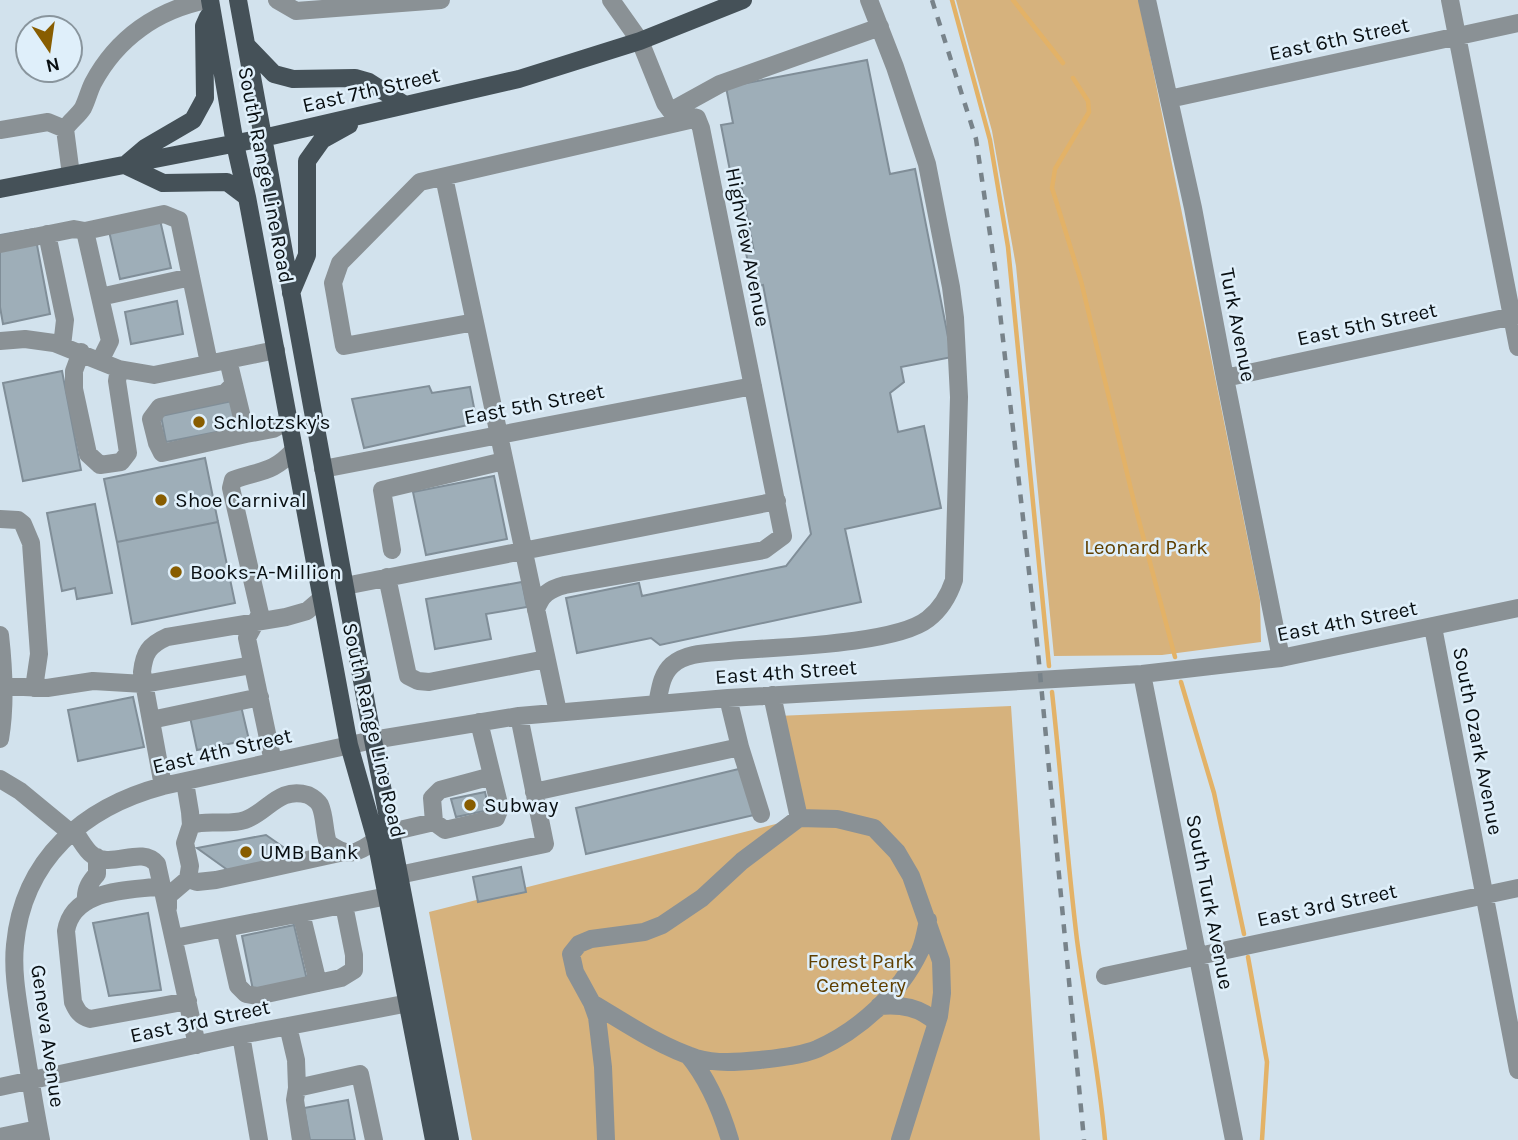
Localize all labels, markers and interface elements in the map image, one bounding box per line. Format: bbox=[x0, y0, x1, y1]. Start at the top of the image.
street label: East 6th Street bbox=[1267, 12, 1411, 66]
north arrow bbox=[14, 14, 84, 84]
text: N bbox=[43, 52, 62, 77]
street label: East 7th Street bbox=[300, 62, 442, 117]
street label: South Range Line Road bbox=[233, 65, 299, 285]
street label: Highview Avenue bbox=[721, 165, 775, 329]
street label: Turk Avenue bbox=[1215, 266, 1261, 384]
street label: East 5th Street bbox=[1295, 297, 1439, 351]
street label: East 5th Street bbox=[462, 379, 606, 429]
place label: Schlotzsky's bbox=[213, 410, 331, 434]
marker: Schlotzsky's bbox=[191, 414, 207, 430]
place label: Shoe Carnival bbox=[175, 488, 307, 512]
marker: Shoe Carnival bbox=[153, 492, 169, 508]
park label: Leonard Park bbox=[1084, 535, 1208, 559]
place label: Books-A-Million bbox=[190, 560, 342, 584]
marker: Books-A-Million bbox=[168, 564, 184, 580]
street label: East 4th Street bbox=[1275, 596, 1419, 646]
street label: South Range Line Road bbox=[338, 620, 410, 840]
street label: South Ozark Avenue bbox=[1448, 645, 1508, 837]
street label: East 4th Street bbox=[714, 655, 858, 689]
street label: East 4th Street bbox=[150, 723, 294, 779]
place label: Subway bbox=[484, 793, 559, 817]
marker: Subway bbox=[462, 797, 478, 813]
street label: South Turk Avenue bbox=[1181, 812, 1239, 992]
place label: UMB Bank bbox=[260, 840, 359, 864]
marker: UMB Bank bbox=[238, 844, 254, 860]
street label: East 3rd Street bbox=[1255, 878, 1399, 932]
park label: Forest Park Cemetery bbox=[808, 949, 915, 997]
street label: Geneva Avenue bbox=[26, 963, 70, 1109]
street label: East 3rd Street bbox=[128, 994, 272, 1048]

